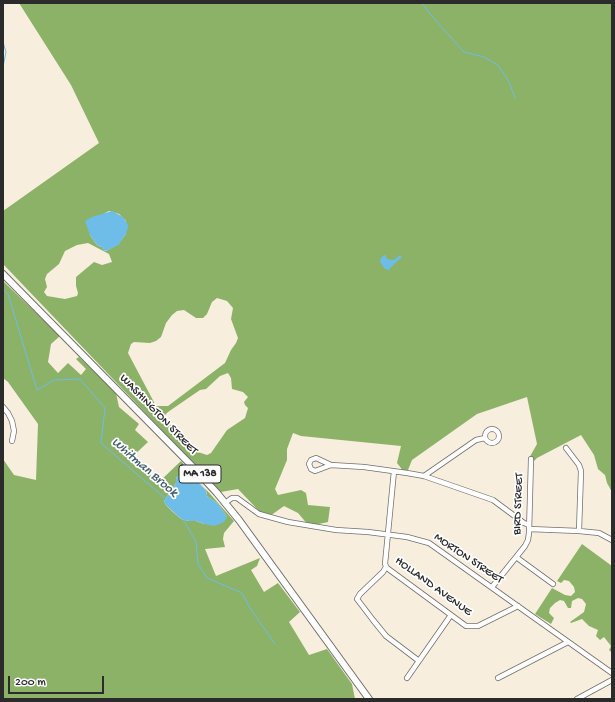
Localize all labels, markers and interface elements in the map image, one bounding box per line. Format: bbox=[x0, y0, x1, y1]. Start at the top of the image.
street label: WASHINGTON STREET bbox=[116, 372, 200, 458]
water label: Whitman Brook bbox=[108, 435, 180, 501]
road number: MA 138 bbox=[179, 465, 221, 483]
street label: BIRD STREET bbox=[511, 473, 527, 535]
street label: MORTON STREET bbox=[431, 531, 505, 587]
street label: HOLLAND AVENUE bbox=[392, 554, 474, 620]
scale bar bbox=[10, 668, 106, 694]
text: 200 m bbox=[15, 676, 46, 690]

